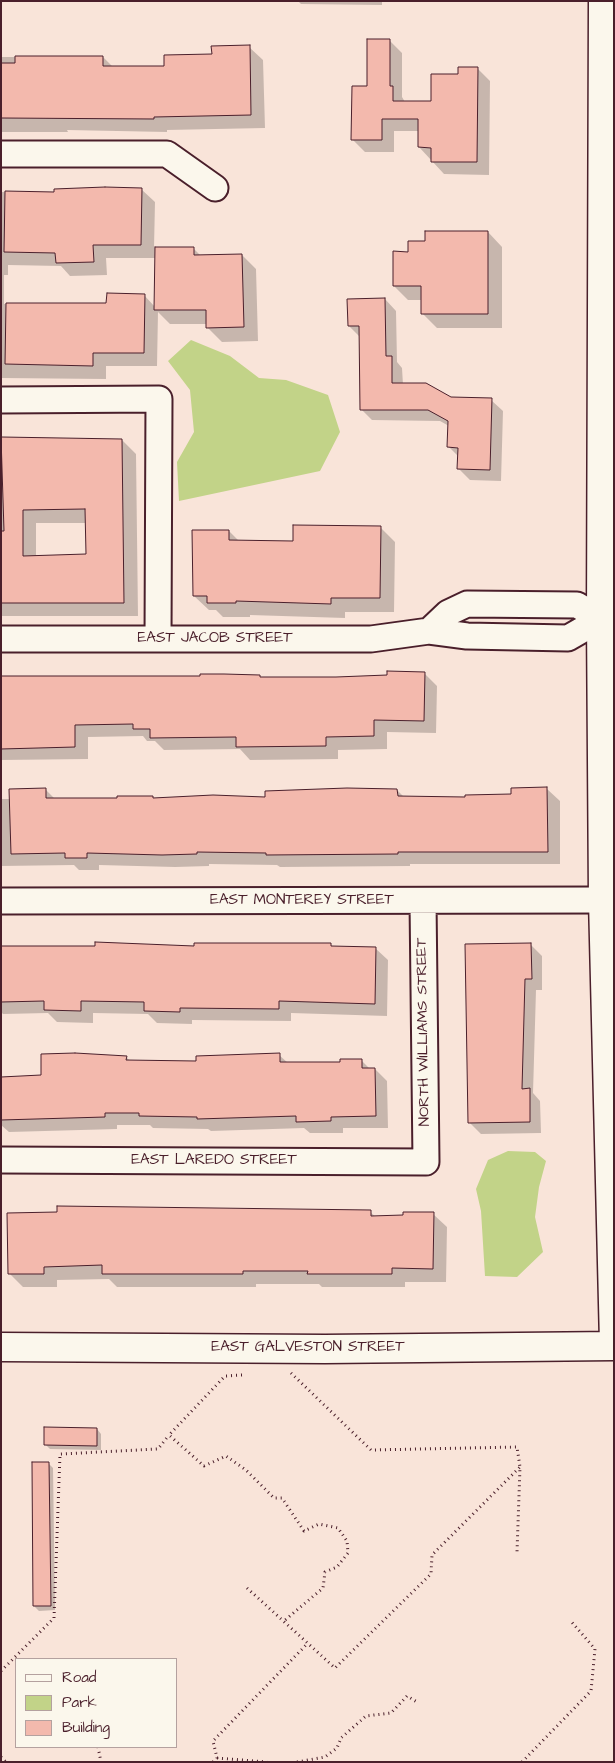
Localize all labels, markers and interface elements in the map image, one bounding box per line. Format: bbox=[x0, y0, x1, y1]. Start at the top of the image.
street label: EAST JACOB STREET bbox=[137, 630, 293, 648]
street label: EAST MONTEREY STREET bbox=[210, 892, 394, 910]
street label: NORTH WILLIAMS STREET bbox=[413, 938, 435, 1126]
street label: EAST LAREDO STREET bbox=[131, 1152, 297, 1170]
street label: EAST GALVESTON STREET bbox=[211, 1339, 405, 1357]
legend bbox=[15, 1658, 178, 1748]
text: Road bbox=[62, 1667, 96, 1688]
text: Park bbox=[62, 1692, 97, 1713]
text: Building bbox=[62, 1717, 110, 1738]

